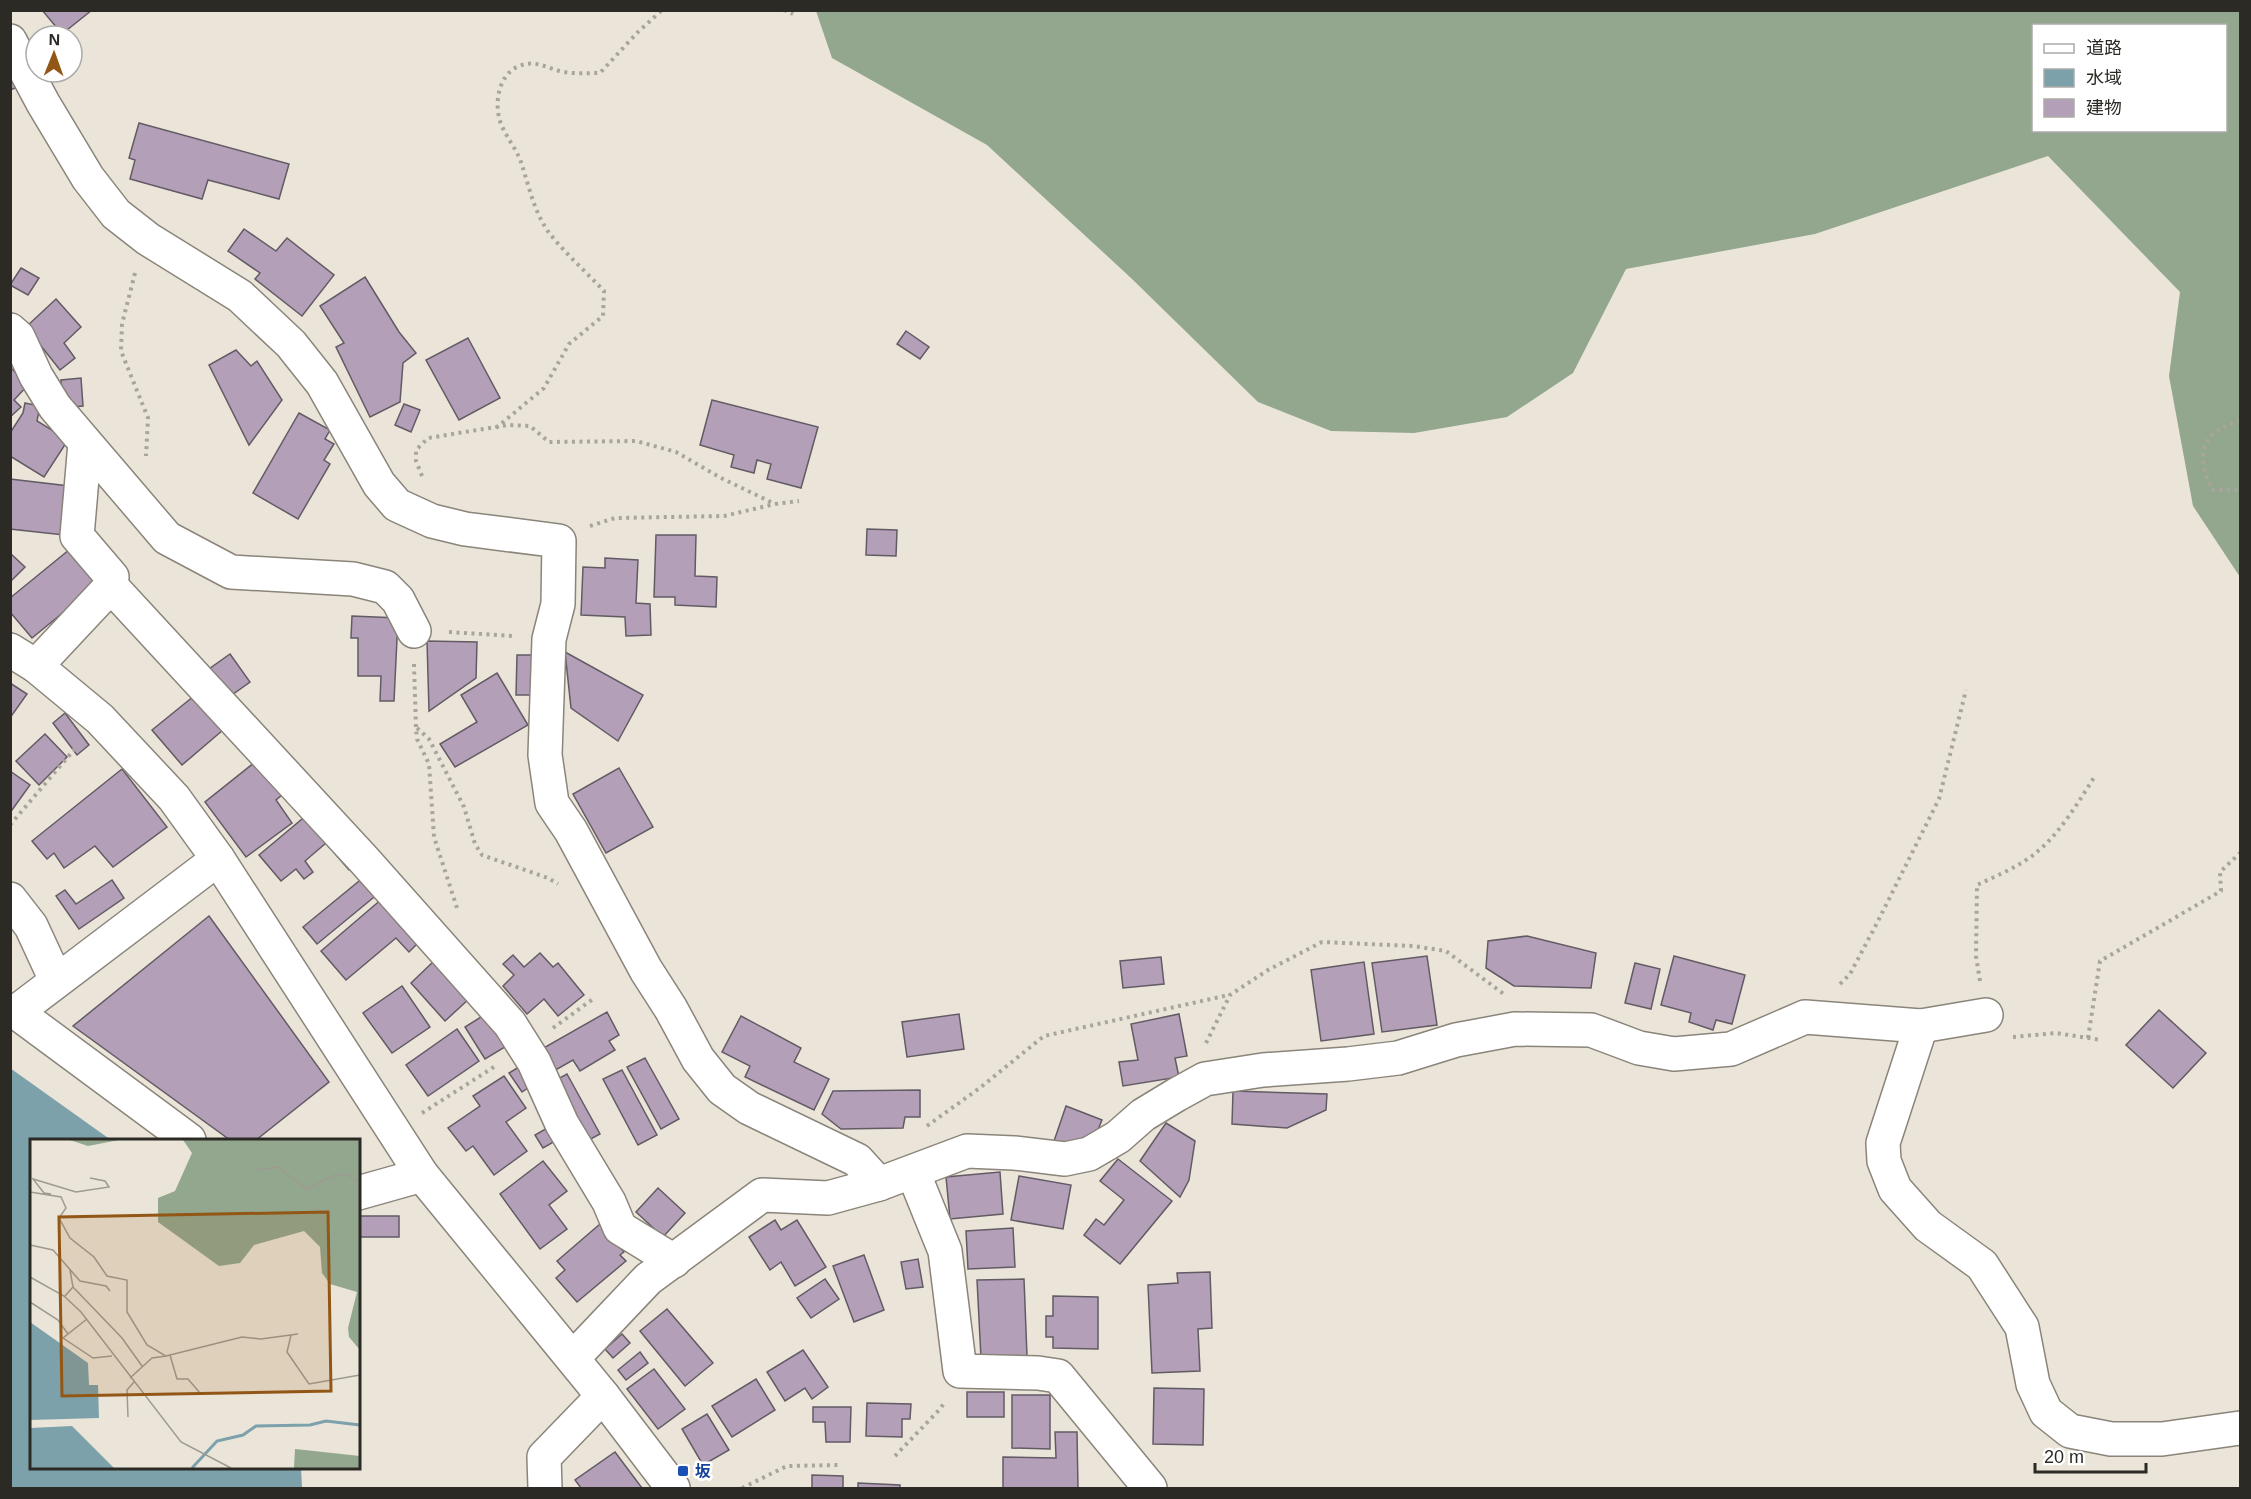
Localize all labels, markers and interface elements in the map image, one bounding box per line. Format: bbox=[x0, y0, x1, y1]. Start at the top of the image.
north arrow bbox=[24, 24, 84, 84]
legend bbox=[2032, 24, 2227, 132]
text: N bbox=[48, 31, 60, 48]
text: 道路 bbox=[2086, 38, 2122, 58]
text: 水域 bbox=[2086, 68, 2122, 88]
text: 建物 bbox=[2086, 98, 2122, 118]
inset map bbox=[30, 1139, 360, 1469]
scale bar bbox=[2035, 1436, 2146, 1474]
text: 20 m bbox=[2044, 1447, 2084, 1467]
place label: 坂 bbox=[695, 1463, 711, 1480]
marker: 坂 bbox=[676, 1464, 690, 1478]

